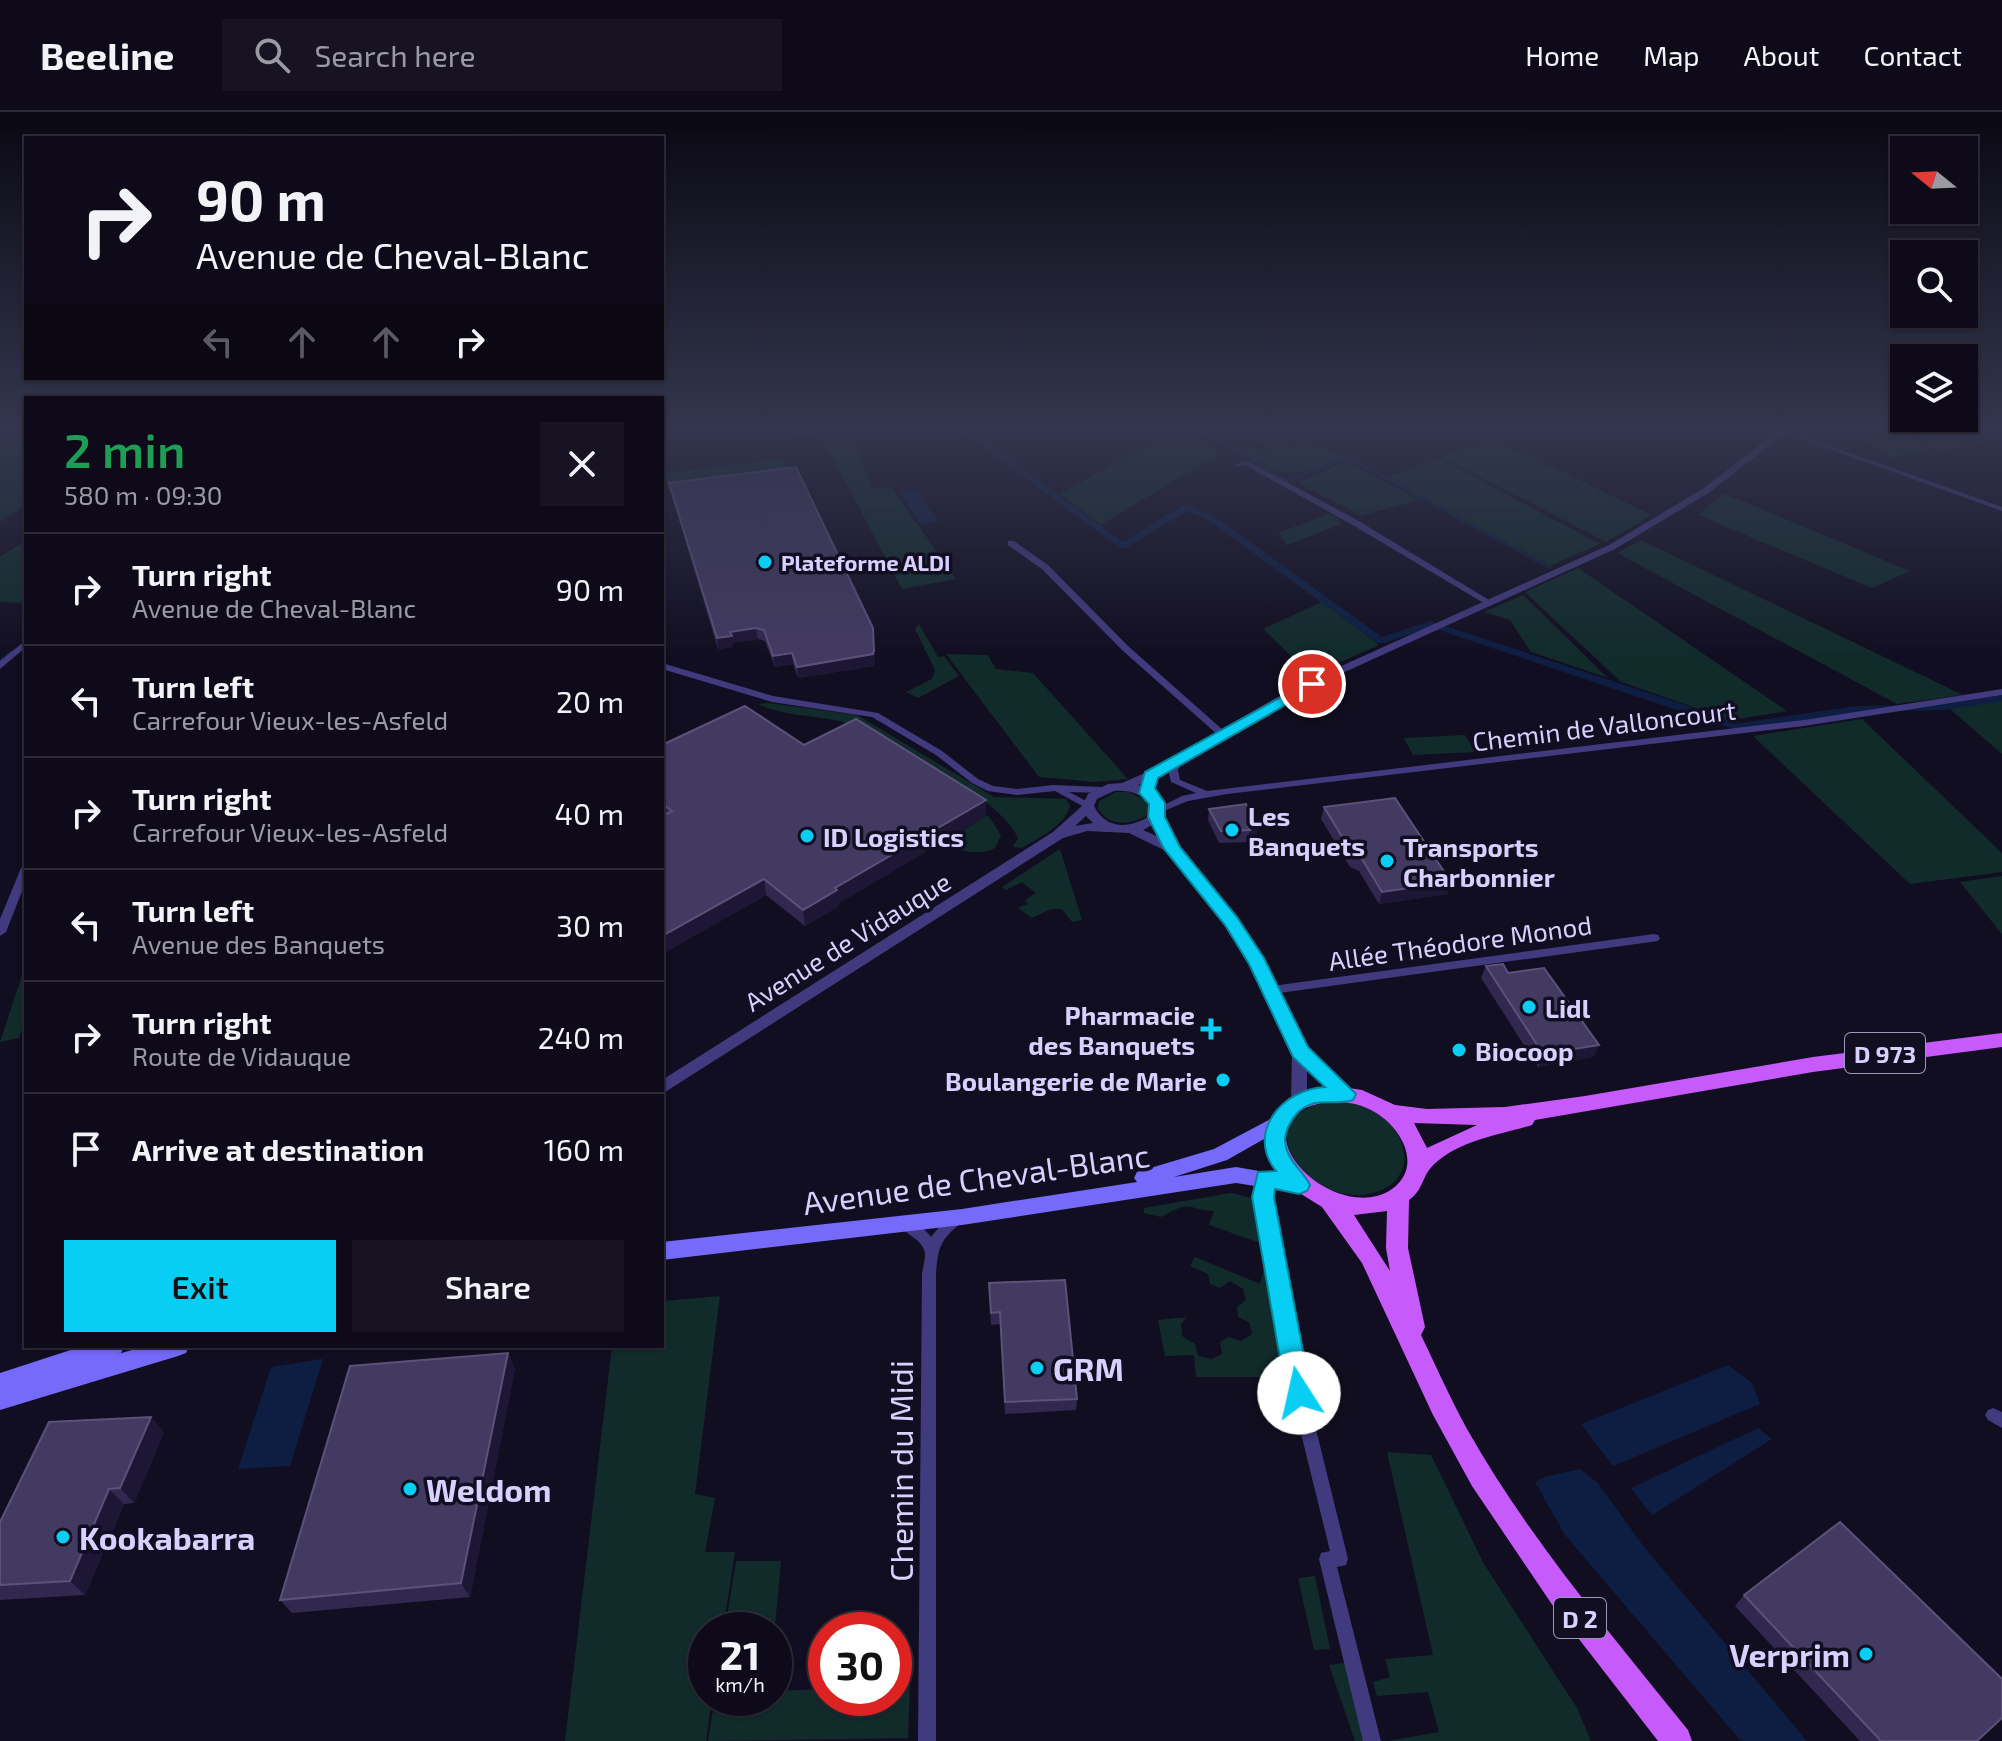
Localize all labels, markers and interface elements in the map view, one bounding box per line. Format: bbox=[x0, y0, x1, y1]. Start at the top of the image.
search box bbox=[222, 19, 782, 91]
text: Beeline bbox=[40, 32, 174, 78]
icon: search bbox=[250, 33, 294, 77]
text: Search here bbox=[314, 37, 476, 73]
text: Home bbox=[1525, 38, 1599, 72]
text: Map bbox=[1643, 38, 1700, 72]
text: About bbox=[1744, 38, 1819, 72]
text: Contact bbox=[1863, 38, 1962, 72]
north arrow bbox=[1890, 136, 1978, 224]
map controls bbox=[1890, 136, 1978, 432]
text: 90 m bbox=[196, 165, 326, 232]
icon: right bbox=[64, 168, 168, 272]
text: Avenue de Cheval-Blanc bbox=[196, 233, 589, 276]
button: search bbox=[1890, 240, 1978, 328]
icon: left bbox=[196, 320, 240, 364]
icon: ahead bbox=[280, 320, 324, 364]
icon: ahead bbox=[364, 320, 408, 364]
icon: right bbox=[448, 320, 492, 364]
button: layers bbox=[1890, 344, 1978, 432]
text: 2 min bbox=[64, 420, 185, 478]
button: close bbox=[540, 422, 624, 506]
text: 580 m · 09:30 bbox=[64, 479, 223, 510]
place label: Plateforme ALDI bbox=[781, 549, 951, 575]
marker: Plateforme ALDI bbox=[756, 553, 774, 571]
text: Turn right bbox=[132, 556, 272, 592]
icon: right bbox=[64, 567, 108, 611]
text: 90 m bbox=[556, 571, 624, 607]
text: Avenue de Cheval-Blanc bbox=[132, 592, 416, 623]
pin bbox=[1278, 650, 1346, 718]
icon: arrive bbox=[1290, 662, 1334, 706]
text: Turn left bbox=[132, 668, 254, 704]
icon: left bbox=[64, 679, 108, 723]
text: 20 m bbox=[556, 683, 624, 719]
street label: Chemin de Valloncourt bbox=[1471, 693, 1738, 757]
text: Carrefour Vieux-les-Asfeld bbox=[132, 704, 448, 735]
text: Turn right bbox=[132, 780, 272, 816]
icon: right bbox=[64, 791, 108, 835]
text: 40 m bbox=[554, 795, 624, 831]
place label: Les Banquets bbox=[1248, 800, 1365, 861]
text: Carrefour Vieux-les-Asfeld bbox=[132, 816, 448, 847]
place label: ID Logistics bbox=[823, 821, 964, 852]
marker: Les Banquets bbox=[1223, 821, 1241, 839]
marker: ID Logistics bbox=[798, 827, 816, 845]
place label: Transports Charbonnier bbox=[1403, 831, 1555, 892]
marker: Transports Charbonnier bbox=[1378, 852, 1396, 870]
street label: Avenue de Vidauque bbox=[738, 865, 956, 1017]
text: Turn left bbox=[132, 892, 254, 928]
icon: left bbox=[64, 903, 108, 947]
text: 30 m bbox=[556, 907, 624, 943]
street label: Allée Théodore Monod bbox=[1326, 908, 1594, 976]
text: Avenue des Banquets bbox=[132, 928, 385, 959]
place label: Lidl bbox=[1545, 992, 1591, 1023]
marker: Lidl bbox=[1520, 998, 1538, 1016]
place label: Pharmacie des Banquets bbox=[1028, 999, 1195, 1060]
text: Turn right bbox=[132, 1004, 272, 1040]
icon: right bbox=[64, 1015, 108, 1059]
text: 240 m bbox=[538, 1019, 624, 1055]
marker: Pharmacie des Banquets bbox=[1202, 1020, 1220, 1038]
road number: D 973 bbox=[1845, 1033, 1925, 1073]
place label: Biocoop bbox=[1475, 1035, 1574, 1066]
text: Route de Vidauque bbox=[132, 1040, 351, 1071]
marker: Biocoop bbox=[1450, 1041, 1468, 1059]
place label: Boulangerie de Marie bbox=[945, 1065, 1207, 1096]
marker: Boulangerie de Marie bbox=[1214, 1071, 1232, 1089]
icon: arrive bbox=[64, 1127, 108, 1171]
text: Arrive at destination bbox=[132, 1131, 424, 1167]
text: 160 m bbox=[544, 1131, 624, 1167]
street label: Avenue de Cheval-Blanc bbox=[800, 1135, 1152, 1221]
button: Exit bbox=[64, 1240, 336, 1332]
button: Share bbox=[352, 1240, 624, 1332]
place label: GRM bbox=[1053, 1349, 1124, 1387]
position arrow bbox=[1257, 1351, 1341, 1435]
marker: GRM bbox=[1028, 1359, 1046, 1377]
street label: Chemin du Midi bbox=[881, 1360, 919, 1582]
place label: Weldom bbox=[426, 1470, 551, 1508]
marker: Weldom bbox=[401, 1480, 419, 1498]
place label: Kookabarra bbox=[79, 1518, 255, 1556]
marker: Kookabarra bbox=[54, 1528, 72, 1546]
road number: D 2 bbox=[1554, 1598, 1606, 1638]
speed limit sign: 30 bbox=[808, 1612, 912, 1716]
text: 21 bbox=[720, 1630, 760, 1678]
place label: Verprim bbox=[1729, 1635, 1850, 1673]
marker: Verprim bbox=[1857, 1645, 1875, 1663]
text: km/h bbox=[715, 1672, 765, 1696]

